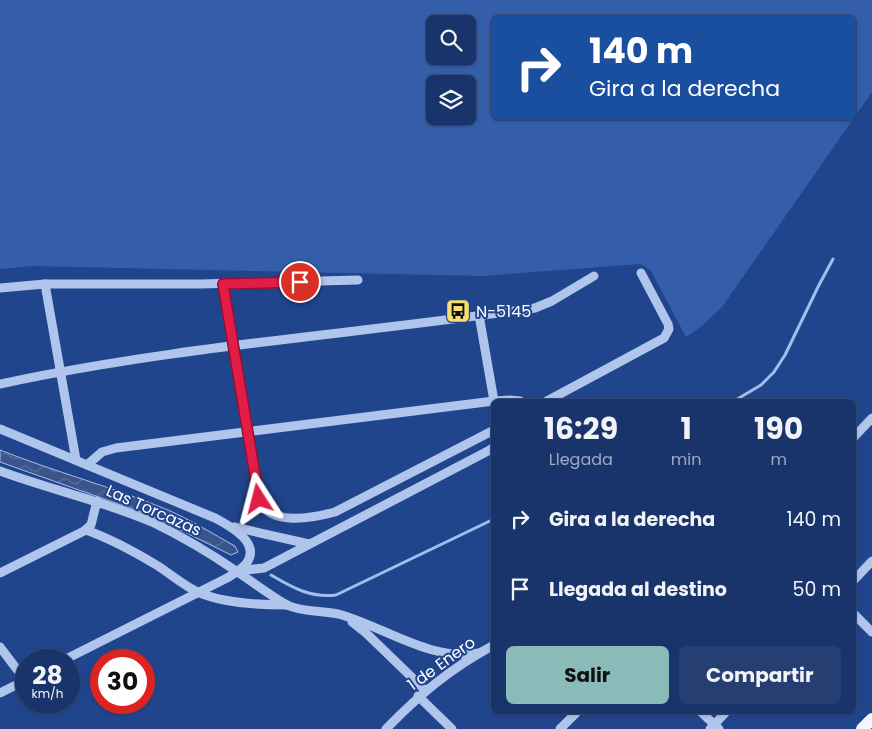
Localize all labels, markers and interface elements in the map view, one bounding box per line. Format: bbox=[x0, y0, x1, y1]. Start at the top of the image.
map controls bbox=[426, 15, 476, 125]
button: search bbox=[426, 15, 476, 65]
text: 140 m bbox=[589, 26, 693, 75]
icon: right bbox=[506, 35, 571, 100]
text: Gira a la derecha bbox=[589, 73, 780, 104]
button: layers bbox=[426, 75, 476, 125]
pin bbox=[279, 261, 321, 303]
icon: arrive bbox=[286, 268, 314, 296]
bus stop icon: N-5145 bbox=[445, 298, 471, 324]
place label: N-5145 bbox=[476, 300, 531, 323]
text: 16:29 bbox=[544, 407, 618, 450]
text: 1 bbox=[680, 407, 692, 450]
text: 190 bbox=[754, 407, 803, 450]
text: Llegada bbox=[549, 448, 613, 471]
text: min bbox=[671, 448, 701, 471]
text: m bbox=[770, 448, 787, 471]
position arrow bbox=[232, 472, 284, 524]
street label: Las Torcazas bbox=[102, 479, 205, 542]
icon: right bbox=[506, 505, 534, 533]
text: Gira a la derecha bbox=[549, 506, 715, 533]
text: 140 m bbox=[786, 506, 841, 533]
icon: arrive bbox=[506, 575, 534, 603]
text: Llegada al destino bbox=[549, 576, 727, 603]
text: 50 m bbox=[792, 576, 841, 603]
street label: 1 de Enero bbox=[403, 631, 480, 696]
button: Salir bbox=[506, 646, 669, 704]
button: Compartir bbox=[679, 646, 841, 704]
speed limit sign: 30 bbox=[90, 649, 155, 714]
text: 28 bbox=[32, 658, 63, 693]
text: km/h bbox=[32, 685, 63, 702]

